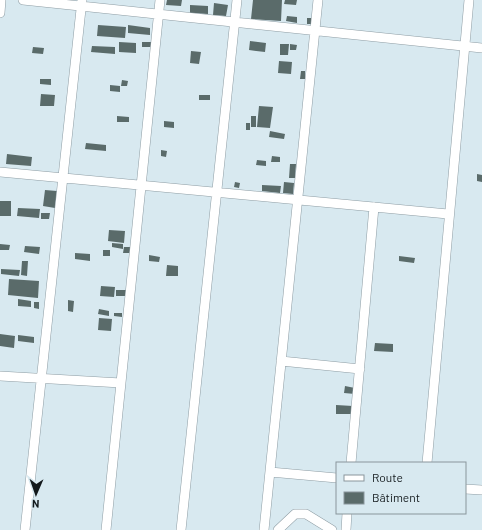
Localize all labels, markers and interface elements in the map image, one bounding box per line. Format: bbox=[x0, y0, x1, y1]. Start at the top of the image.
legend bbox=[336, 462, 466, 514]
text: Route bbox=[372, 470, 403, 484]
north arrow bbox=[16, 474, 56, 514]
text: Bâtiment bbox=[372, 490, 420, 504]
text: N bbox=[32, 498, 40, 511]

